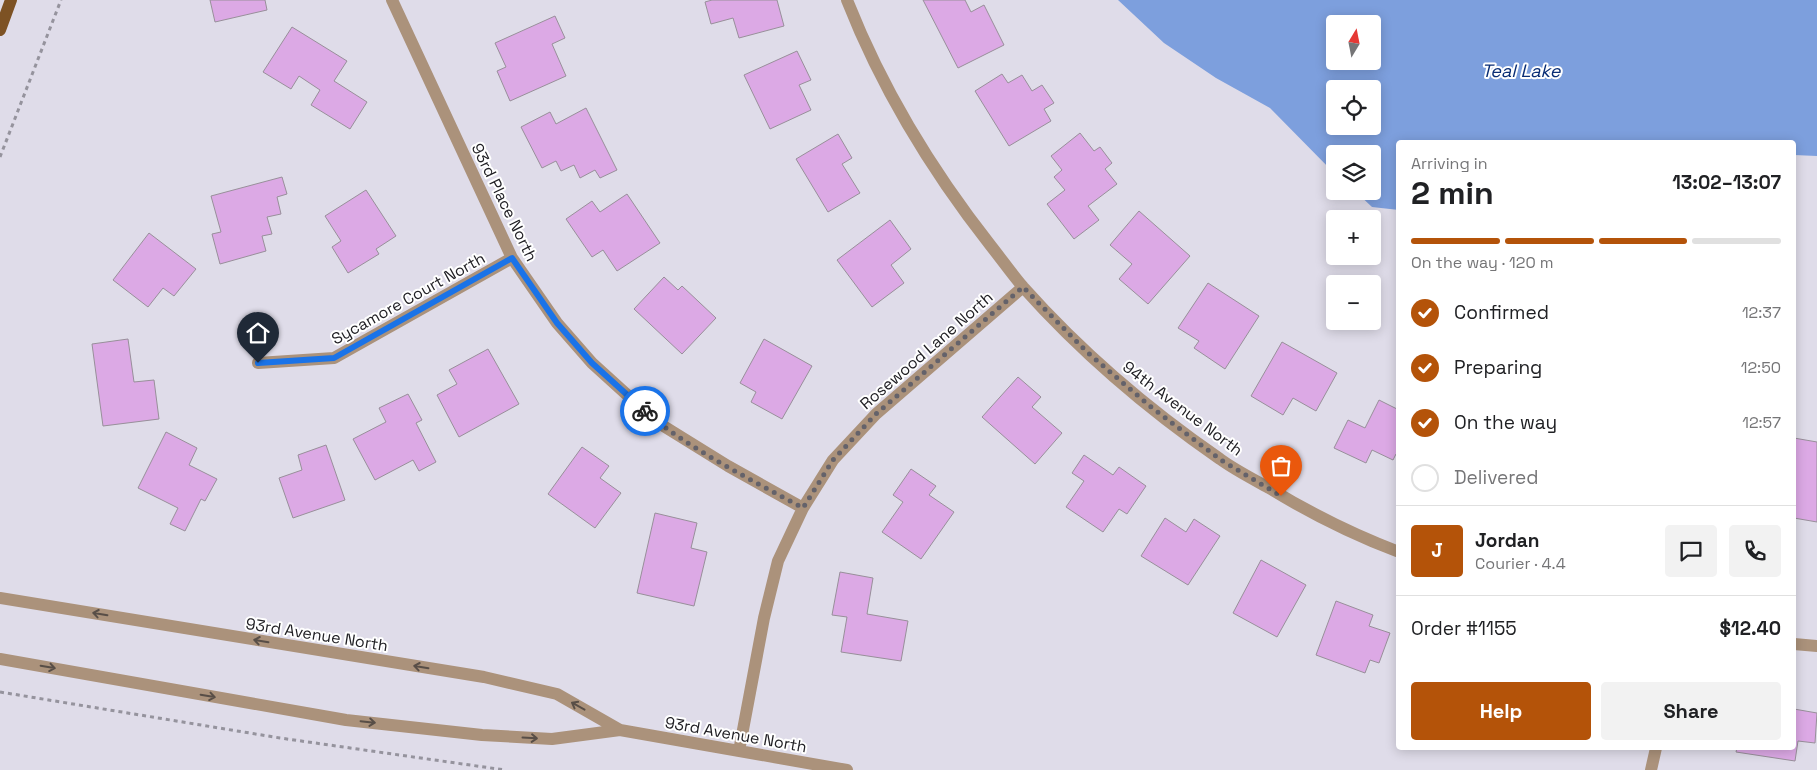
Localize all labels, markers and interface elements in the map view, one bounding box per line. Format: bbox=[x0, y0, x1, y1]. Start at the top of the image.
north arrow bbox=[1326, 15, 1381, 70]
map controls bbox=[1326, 15, 1381, 330]
water label: Teal Lake bbox=[1482, 59, 1562, 82]
button: locate bbox=[1326, 80, 1381, 135]
street label: 93rd Place North bbox=[467, 140, 542, 265]
button: layers bbox=[1326, 145, 1381, 200]
text: Arriving in bbox=[1411, 153, 1488, 174]
text: 13:02–13:07 bbox=[1672, 170, 1781, 195]
text: 2 min bbox=[1411, 173, 1494, 213]
button: + bbox=[1326, 210, 1381, 265]
street label: Sycamore Court North bbox=[328, 247, 489, 349]
text: On the way · 120 m bbox=[1411, 252, 1554, 273]
button: − bbox=[1326, 275, 1381, 330]
street label: Rosewood Lane North bbox=[855, 287, 997, 414]
icon: check bbox=[1411, 299, 1439, 327]
text: Confirmed bbox=[1454, 300, 1549, 325]
text: 12:37 bbox=[1742, 302, 1781, 323]
pin bbox=[237, 312, 279, 363]
icon: home bbox=[244, 319, 272, 347]
icon: check bbox=[1411, 354, 1439, 382]
text: Preparing bbox=[1454, 355, 1542, 380]
street label: 94th Avenue North bbox=[1118, 356, 1247, 460]
text: 12:50 bbox=[1741, 357, 1781, 378]
courier bbox=[620, 386, 670, 436]
icon: bike bbox=[631, 397, 659, 425]
icon: check bbox=[1411, 409, 1439, 437]
text: On the way bbox=[1454, 410, 1557, 435]
text: 12:57 bbox=[1742, 412, 1781, 433]
pin bbox=[1260, 445, 1302, 496]
icon: bag bbox=[1267, 452, 1295, 480]
text: Delivered bbox=[1454, 465, 1539, 490]
button: chat bbox=[1665, 525, 1717, 577]
button: phone bbox=[1729, 525, 1781, 577]
text: Jordan bbox=[1475, 528, 1540, 553]
text: J bbox=[1431, 538, 1443, 563]
text: Courier · 4.4 bbox=[1475, 553, 1566, 574]
one-way arrow bbox=[93, 609, 109, 619]
street label: 93rd Avenue North bbox=[244, 613, 390, 656]
text: Order #1155 bbox=[1411, 616, 1517, 641]
text: $12.40 bbox=[1720, 616, 1781, 641]
one-way arrow bbox=[253, 635, 269, 645]
one-way arrow bbox=[413, 662, 429, 672]
one-way arrow bbox=[40, 663, 56, 673]
button: Help bbox=[1411, 682, 1591, 740]
button: Share bbox=[1601, 682, 1781, 740]
one-way arrow bbox=[200, 691, 216, 701]
one-way arrow bbox=[570, 701, 585, 711]
street label: 93rd Avenue North bbox=[663, 712, 809, 757]
one-way arrow bbox=[360, 717, 376, 727]
one-way arrow bbox=[522, 734, 538, 743]

